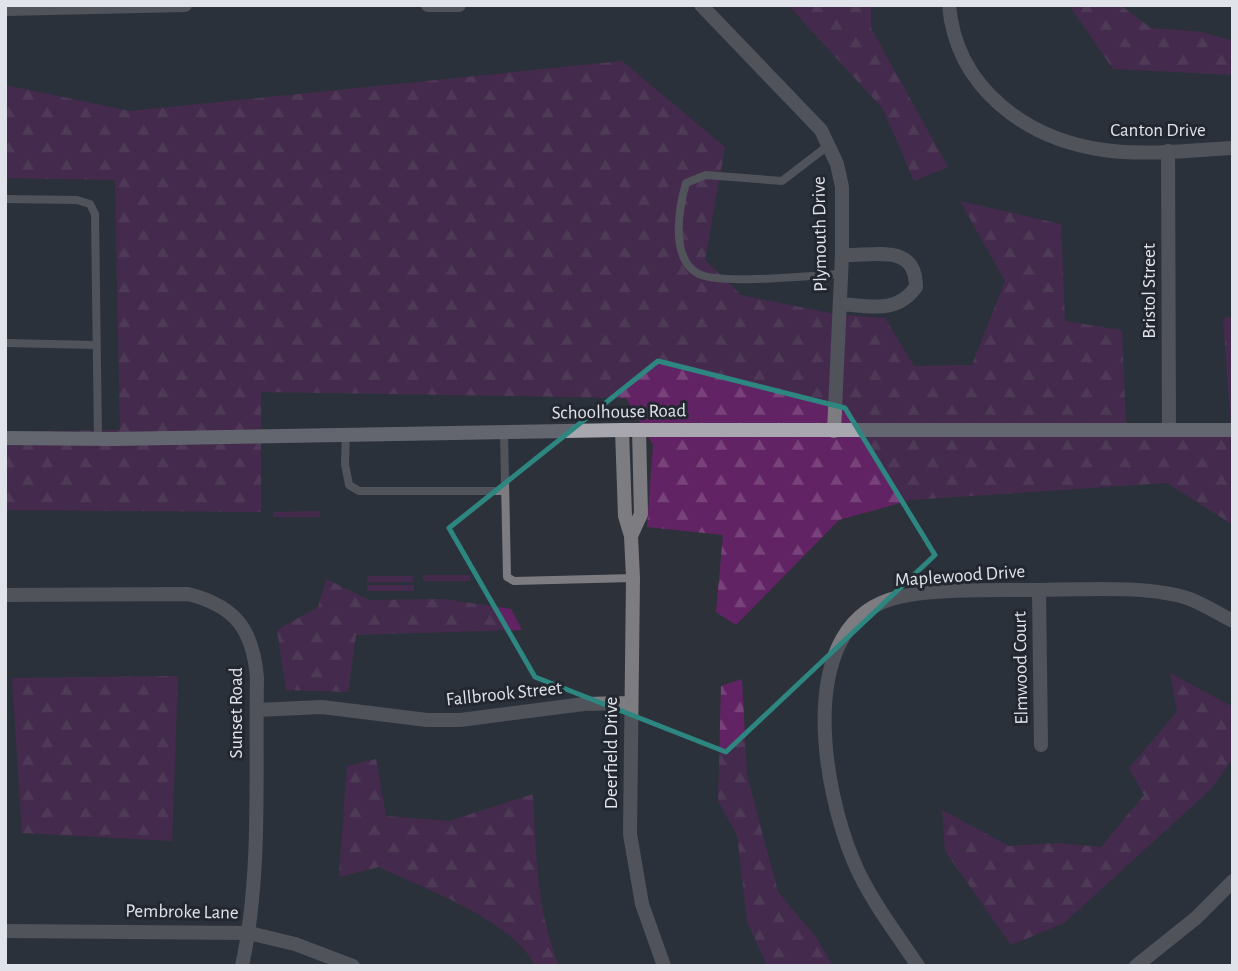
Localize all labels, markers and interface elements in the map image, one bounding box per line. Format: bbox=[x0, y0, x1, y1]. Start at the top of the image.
street label: Canton Drive bbox=[1110, 121, 1206, 140]
street label: Plymouth Drive bbox=[809, 176, 831, 292]
street label: Bristol Street bbox=[1140, 243, 1159, 339]
street label: Schoolhouse Road bbox=[551, 401, 687, 423]
street label: Maplewood Drive bbox=[894, 562, 1026, 590]
street label: Elmwood Court bbox=[1011, 611, 1031, 725]
street label: Sunset Road bbox=[227, 667, 246, 759]
street label: Fallbrook Street bbox=[445, 678, 563, 710]
street label: Deerfield Drive bbox=[602, 697, 621, 809]
street label: Pembroke Lane bbox=[125, 902, 239, 922]

